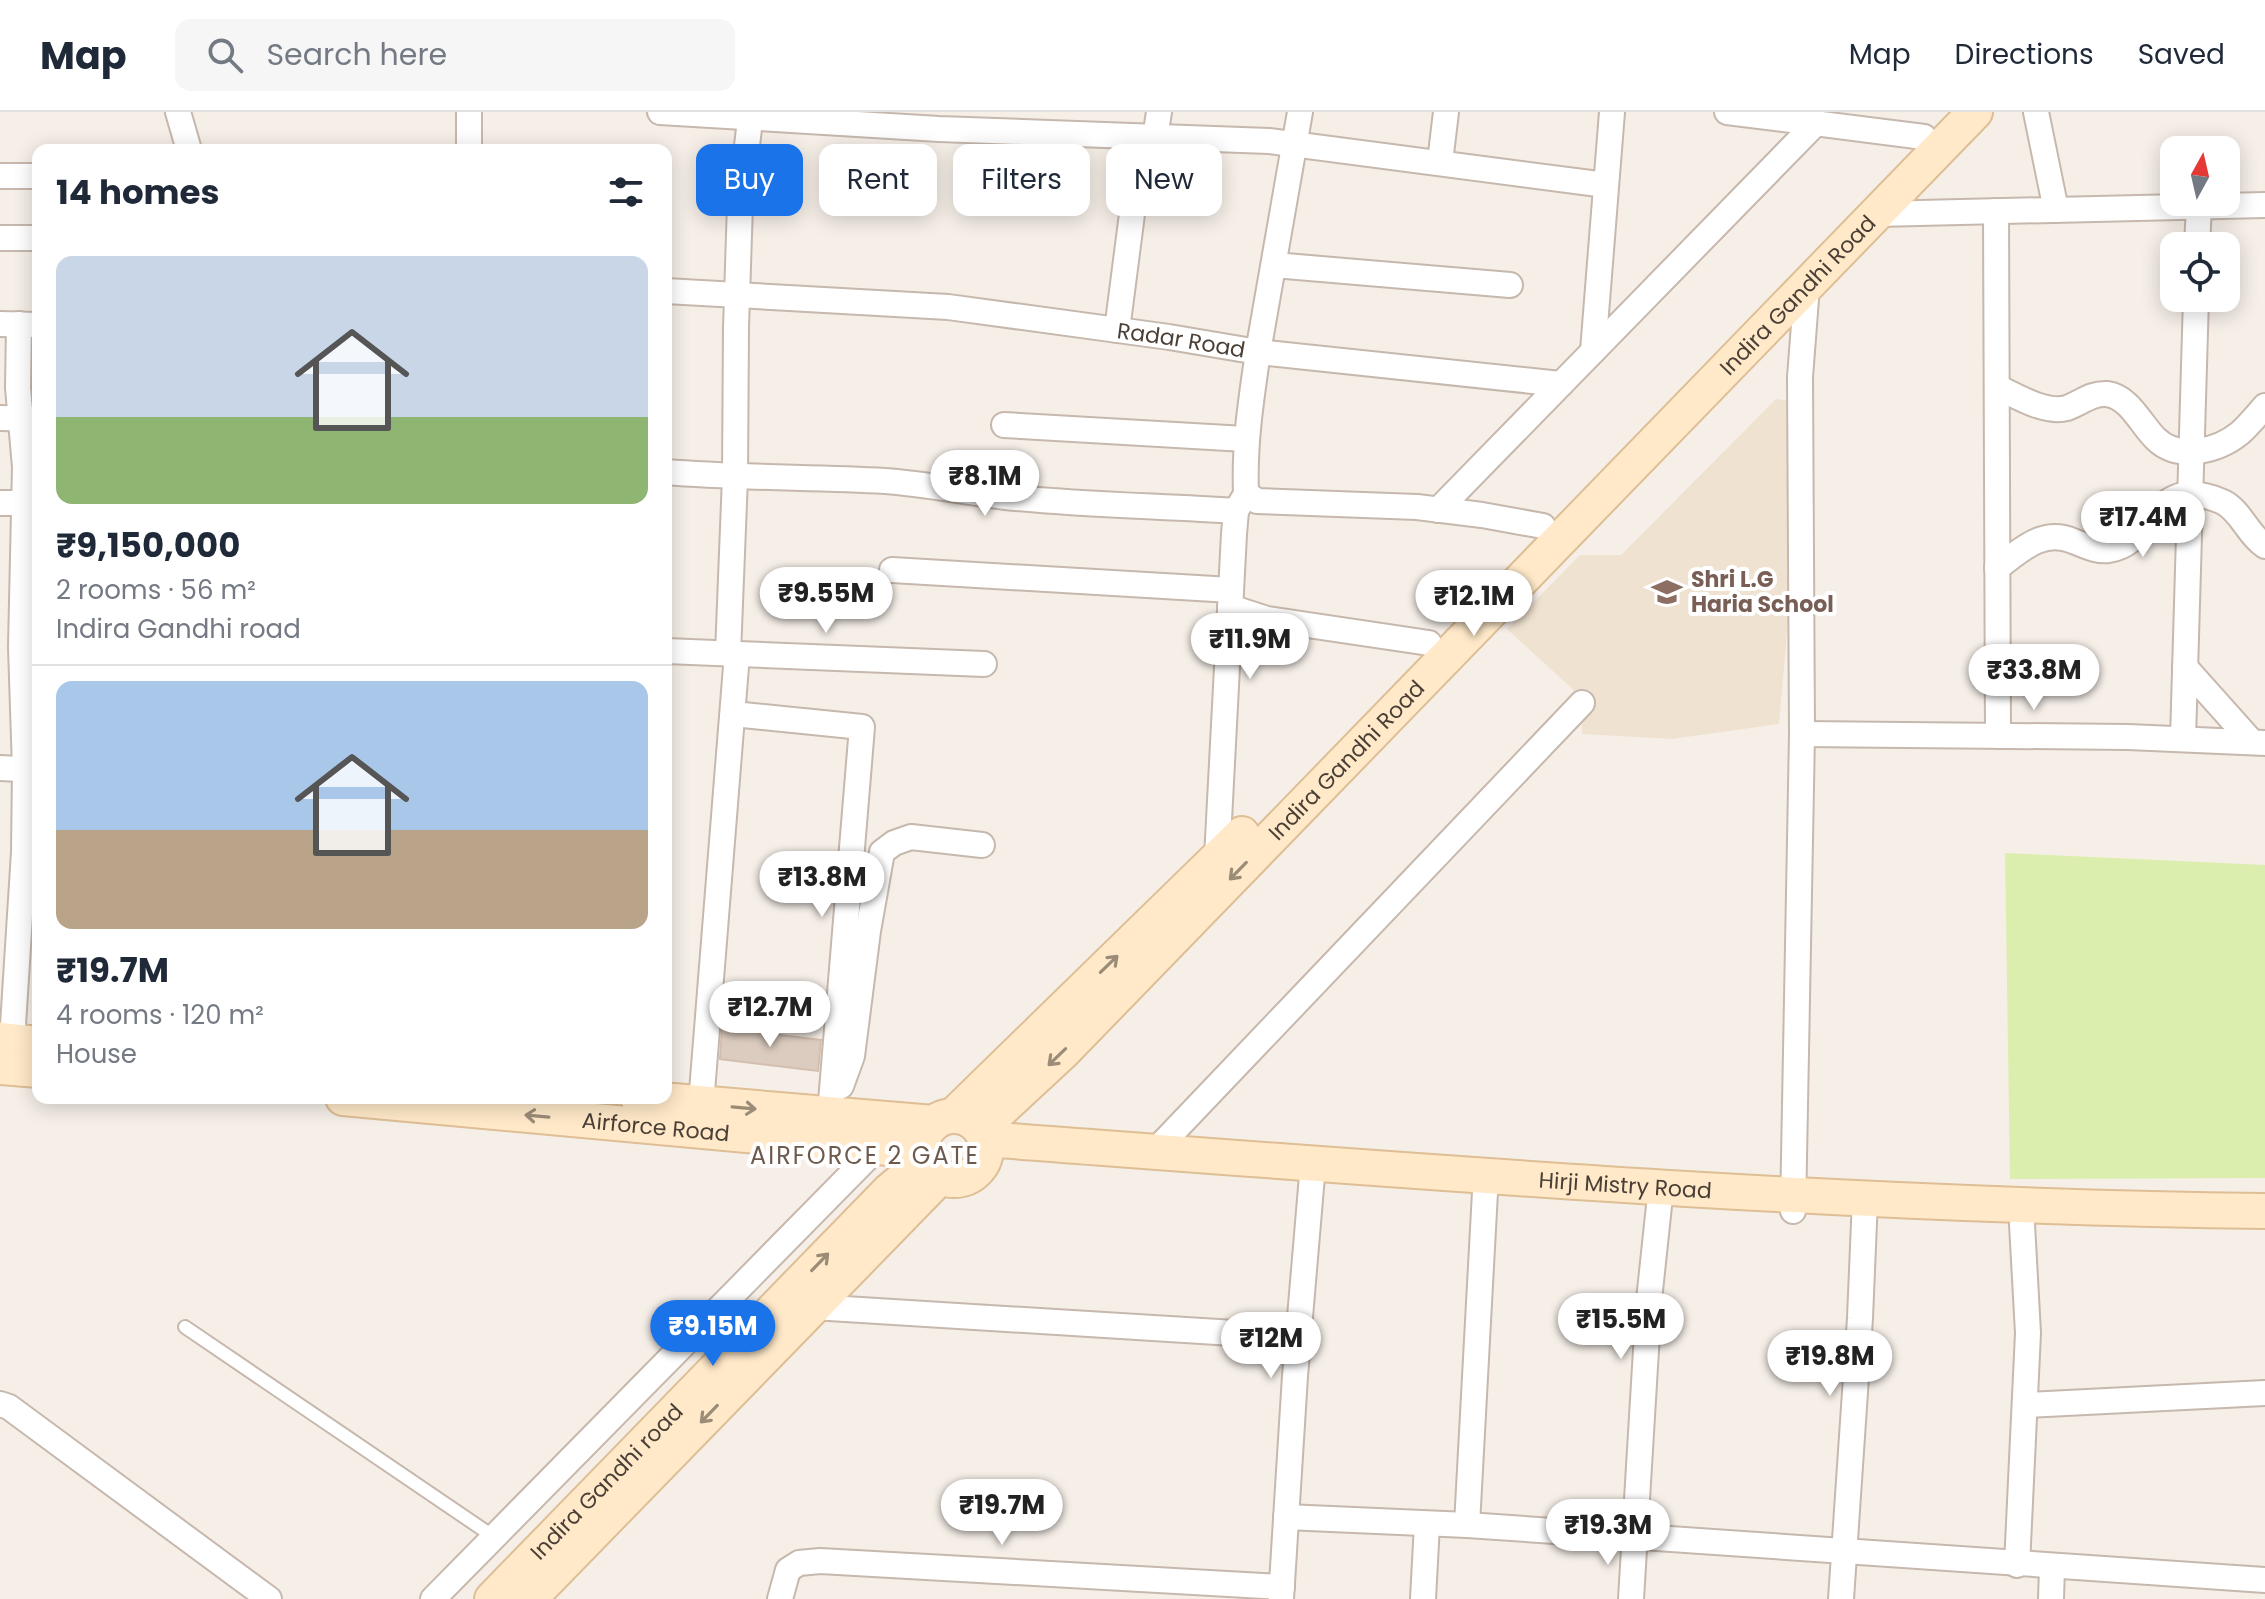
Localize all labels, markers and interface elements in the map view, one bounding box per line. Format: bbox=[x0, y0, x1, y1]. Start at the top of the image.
search box bbox=[175, 19, 735, 91]
text: Map bbox=[40, 29, 127, 82]
icon: search bbox=[203, 33, 247, 77]
text: Search here bbox=[267, 33, 447, 76]
text: Map bbox=[1849, 35, 1911, 74]
text: Directions bbox=[1955, 35, 2094, 74]
text: Saved bbox=[2138, 35, 2225, 74]
north arrow bbox=[2160, 136, 2240, 216]
map controls bbox=[2160, 136, 2240, 312]
chip: Buy bbox=[696, 144, 803, 216]
chip: Rent bbox=[819, 144, 937, 216]
chip: Filters bbox=[953, 144, 1090, 216]
chip: New bbox=[1106, 144, 1222, 216]
text: 14 homes bbox=[56, 168, 220, 216]
icon: filters bbox=[604, 170, 648, 214]
street label: Indira Gandhi Road bbox=[1712, 208, 1883, 382]
button: locate bbox=[2160, 232, 2240, 312]
icon: home bbox=[280, 308, 424, 452]
street label: Radar Road bbox=[1115, 315, 1248, 365]
pin: ₹8.1M bbox=[929, 450, 1041, 518]
text: ₹8.1M bbox=[948, 458, 1022, 494]
pin: ₹17.4M bbox=[2078, 491, 2208, 559]
text: ₹17.4M bbox=[2099, 499, 2187, 535]
text: ₹9,150,000 bbox=[56, 521, 240, 569]
place label: Shri L.G Haria School bbox=[1691, 564, 1834, 620]
pin: ₹9.55M bbox=[761, 567, 891, 635]
pin: ₹12.1M bbox=[1409, 570, 1539, 638]
text: 2 rooms · 56 m² bbox=[56, 572, 256, 608]
text: ₹9.55M bbox=[778, 575, 874, 611]
school or university icon: Shri L.G Haria School bbox=[1650, 575, 1684, 609]
text: ₹12.1M bbox=[1433, 578, 1515, 614]
text: Indira Gandhi road bbox=[56, 611, 301, 647]
pin: ₹11.9M bbox=[1185, 613, 1315, 681]
text: ₹11.9M bbox=[1209, 621, 1291, 657]
pin: ₹33.8M bbox=[1969, 644, 2099, 712]
text: ₹33.8M bbox=[1986, 652, 2082, 688]
street label: Indira Gandhi Road bbox=[1261, 673, 1431, 847]
icon: home bbox=[280, 733, 424, 877]
pin: ₹13.8M bbox=[757, 851, 887, 919]
text: ₹13.8M bbox=[777, 859, 867, 895]
one-way arrow bbox=[1229, 861, 1248, 880]
text: ₹19.7M bbox=[56, 946, 169, 994]
one-way arrow bbox=[1099, 954, 1119, 973]
pin: ₹12.7M bbox=[705, 981, 835, 1049]
text: ₹12.7M bbox=[727, 989, 813, 1025]
text: 4 rooms · 120 m² bbox=[56, 997, 264, 1033]
text: House bbox=[56, 1036, 137, 1072]
one-way arrow bbox=[1047, 1048, 1067, 1067]
one-way arrow bbox=[730, 1101, 757, 1116]
street label: Airforce Road bbox=[581, 1104, 731, 1149]
one-way arrow bbox=[524, 1108, 551, 1123]
district label: AIRFORCE 2 GATE bbox=[750, 1139, 980, 1172]
street label: Hirji Mistry Road bbox=[1538, 1164, 1713, 1206]
one-way arrow bbox=[810, 1253, 829, 1272]
pin: ₹15.5M bbox=[1556, 1293, 1686, 1361]
pin: ₹9.15M bbox=[648, 1300, 778, 1368]
text: ₹15.5M bbox=[1576, 1301, 1666, 1337]
text: ₹9.15M bbox=[668, 1308, 758, 1344]
pin: ₹12M bbox=[1224, 1312, 1318, 1380]
text: ₹12M bbox=[1239, 1320, 1303, 1356]
pin: ₹19.8M bbox=[1765, 1330, 1895, 1398]
text: ₹19.8M bbox=[1785, 1338, 1875, 1374]
street label: Indira Gandhi road bbox=[523, 1396, 690, 1567]
one-way arrow bbox=[700, 1404, 719, 1423]
pin: ₹19.7M bbox=[937, 1479, 1067, 1547]
text: ₹19.7M bbox=[959, 1487, 1045, 1523]
pin: ₹19.3M bbox=[1543, 1499, 1673, 1567]
text: ₹19.3M bbox=[1564, 1507, 1652, 1543]

